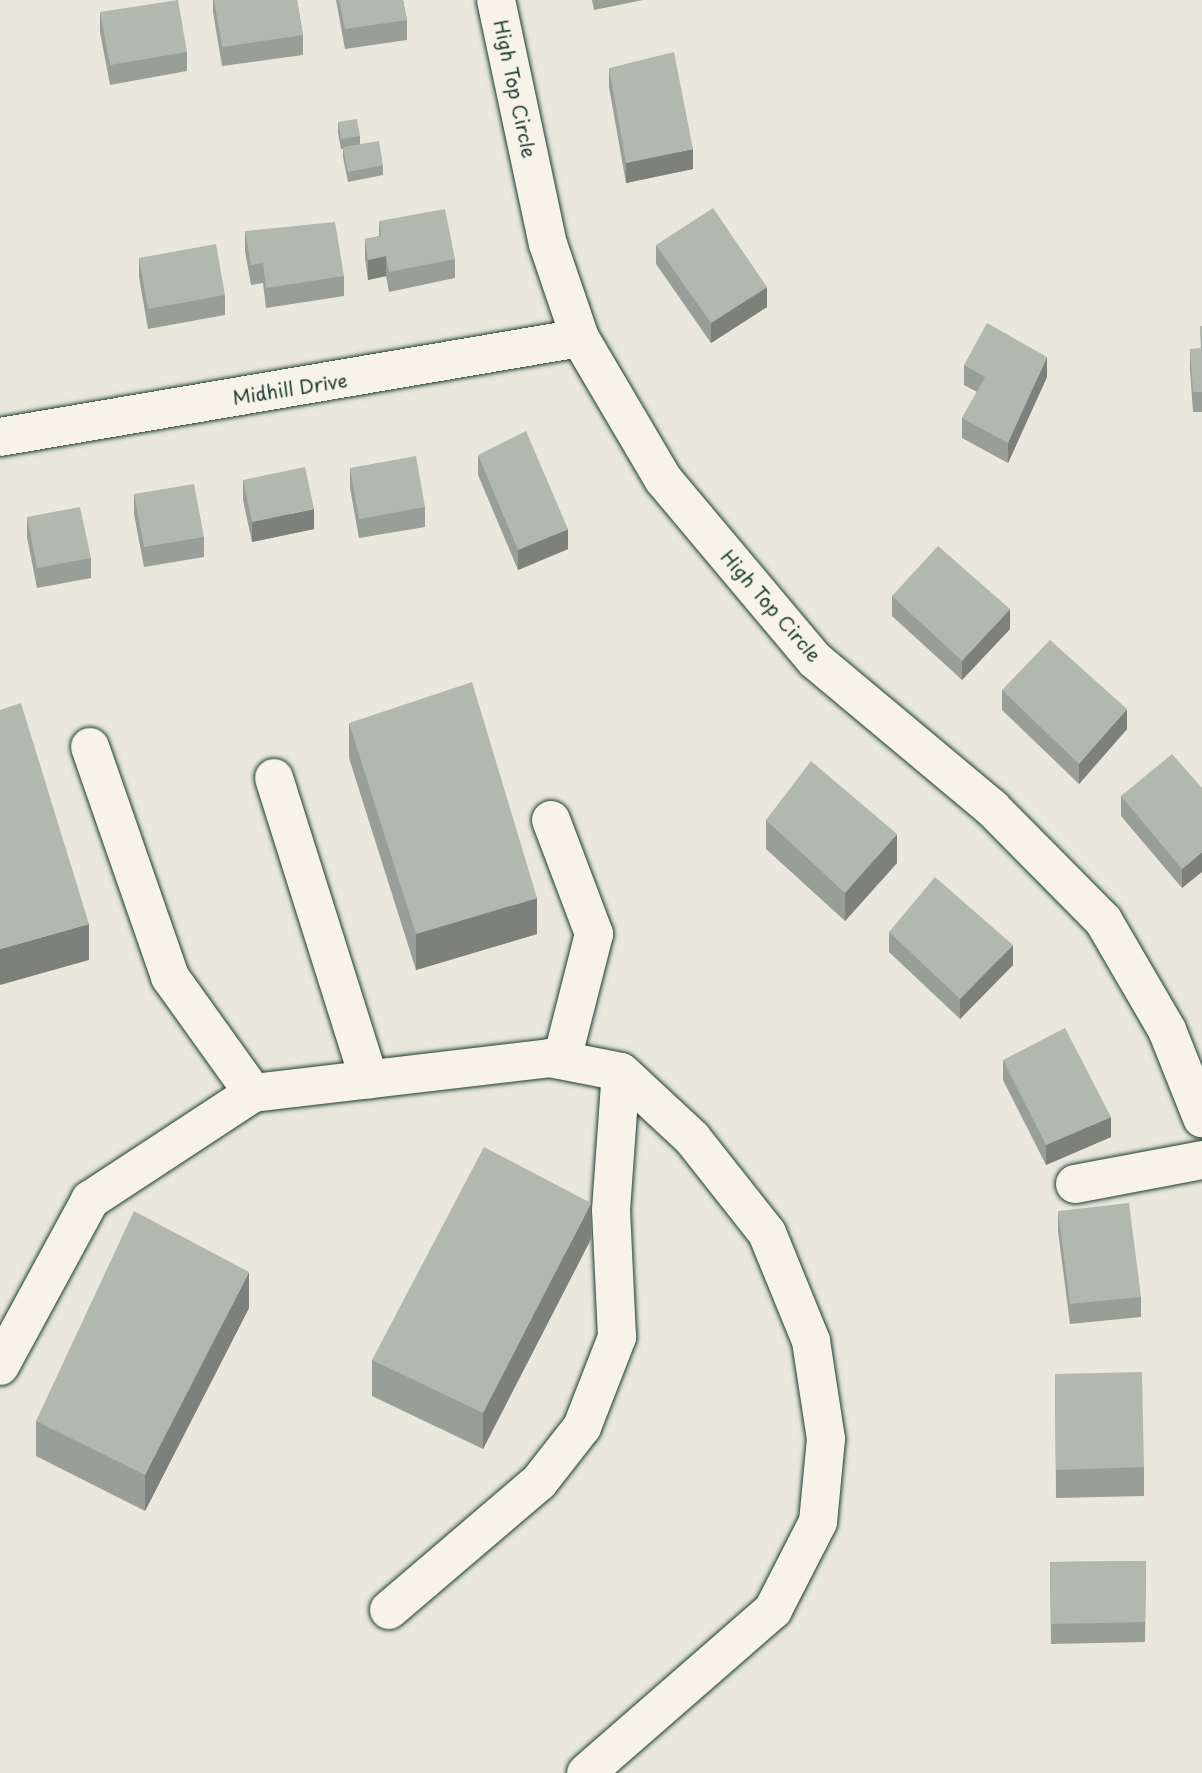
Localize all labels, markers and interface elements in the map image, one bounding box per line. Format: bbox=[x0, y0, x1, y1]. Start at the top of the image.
street label: High Top Circle bbox=[489, 17, 541, 161]
street label: Midhill Drive bbox=[231, 369, 349, 409]
street label: High Top Circle bbox=[716, 545, 826, 667]

